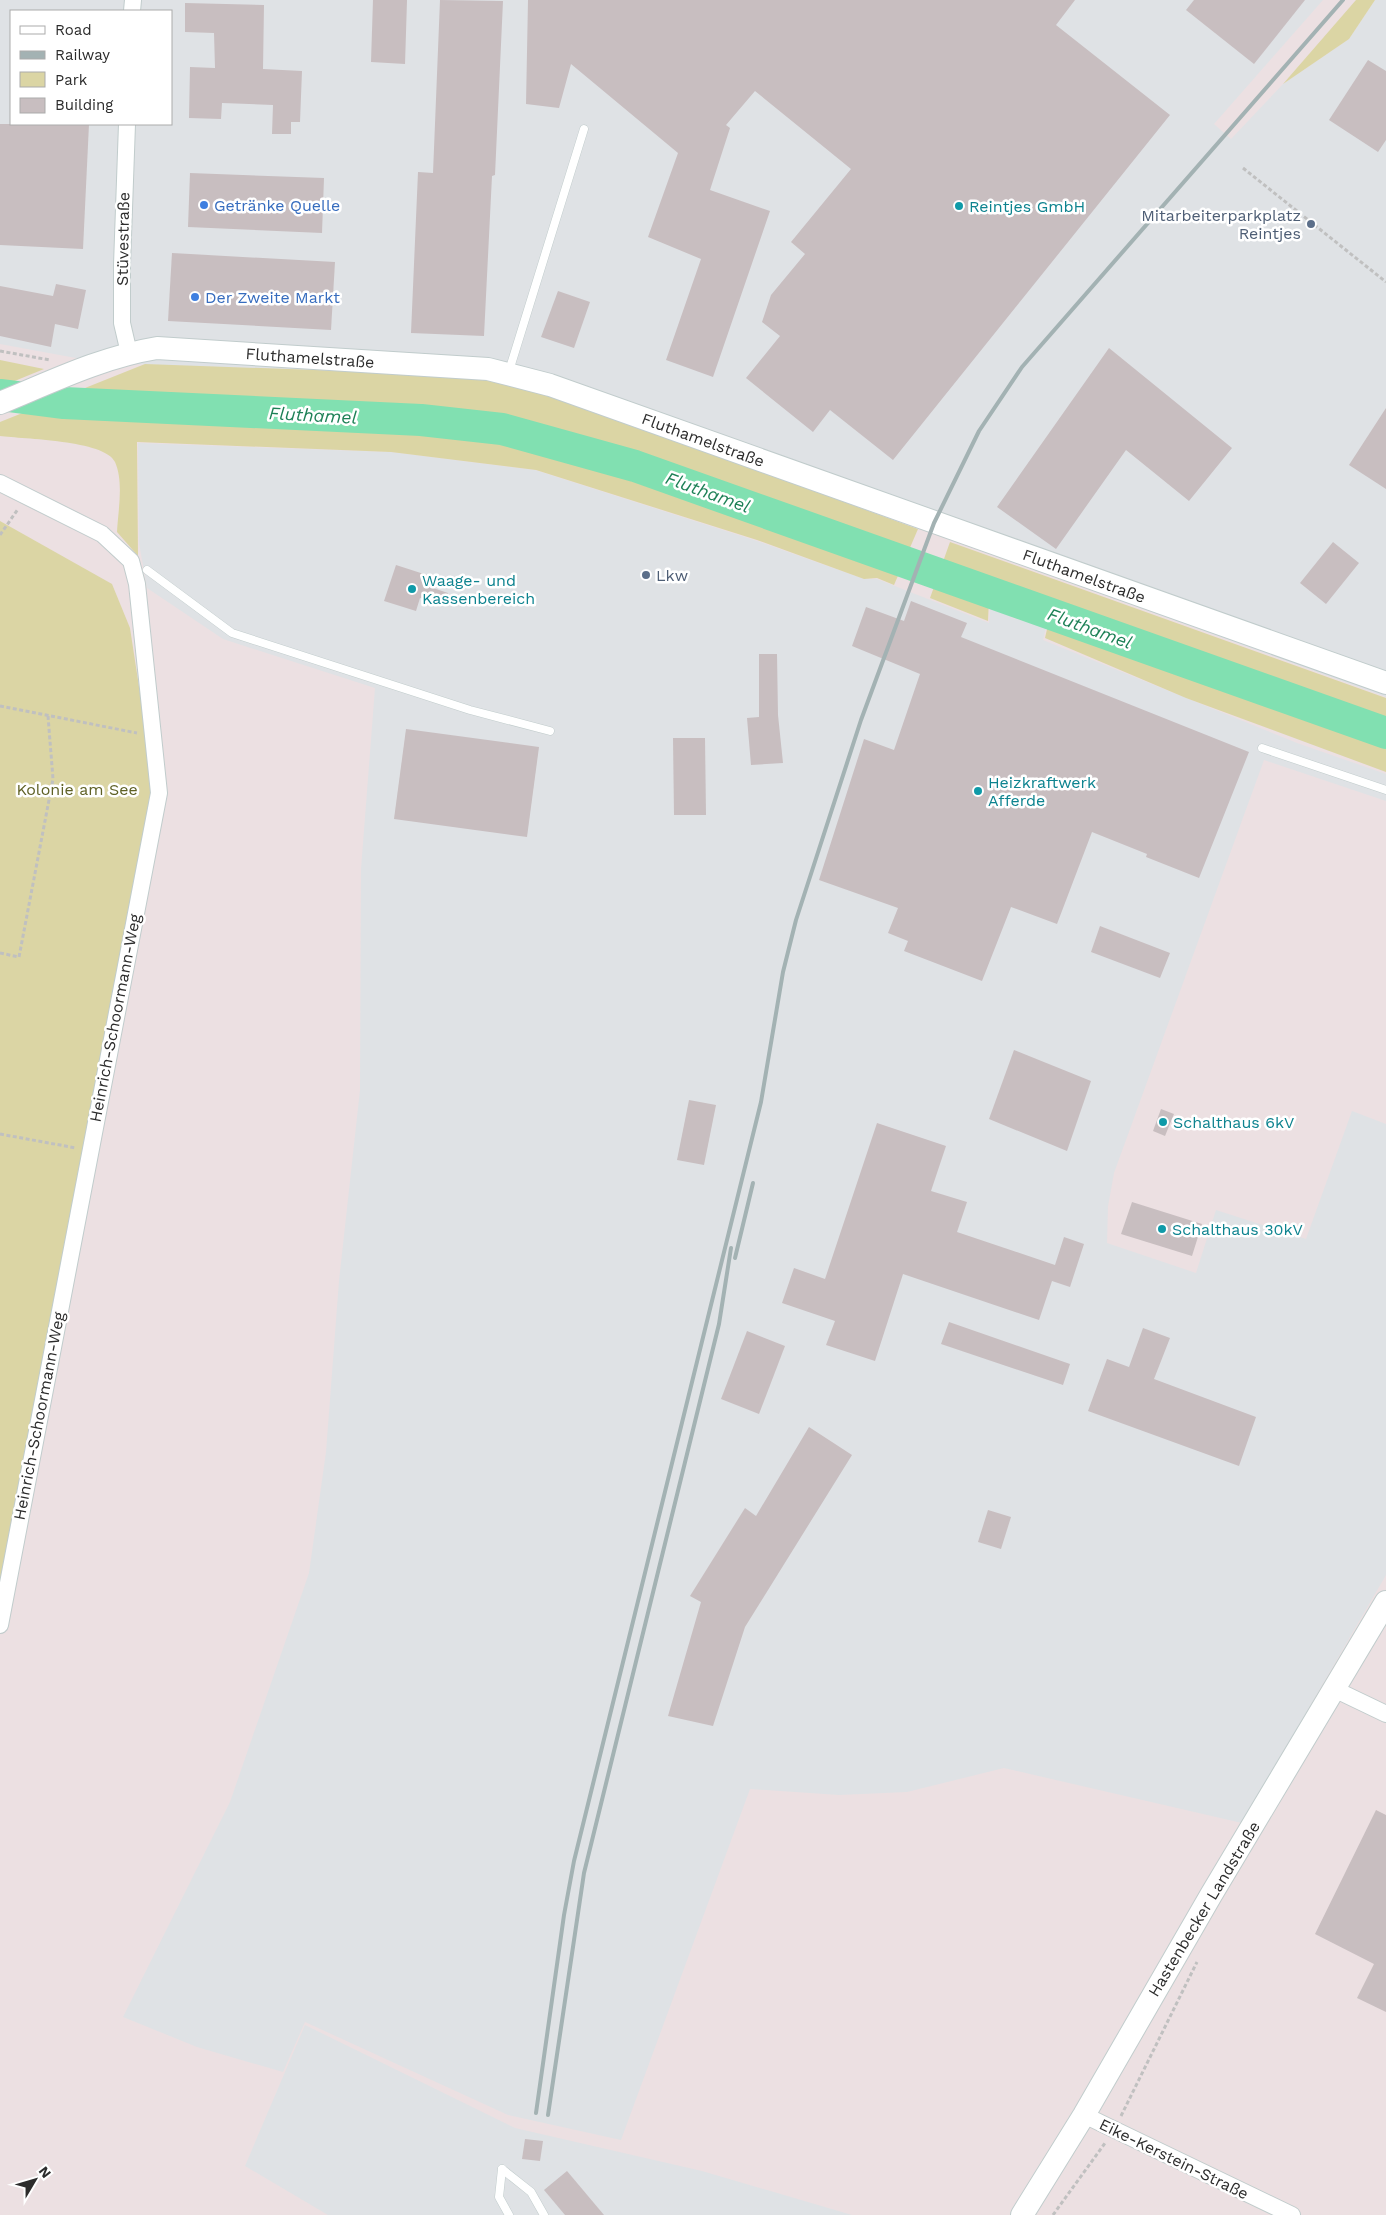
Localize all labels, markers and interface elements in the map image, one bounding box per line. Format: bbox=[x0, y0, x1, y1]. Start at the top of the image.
legend bbox=[10, 10, 172, 125]
text: Road bbox=[55, 21, 92, 39]
text: Railway bbox=[55, 46, 110, 64]
text: Park bbox=[55, 71, 88, 89]
text: Building bbox=[55, 96, 113, 114]
street label: Stüvestraße bbox=[113, 192, 133, 286]
place label: Getränke Quelle bbox=[214, 196, 340, 215]
place label: Reintjes GmbH bbox=[969, 197, 1085, 216]
marker: Getränke Quelle bbox=[198, 199, 210, 211]
marker: Reintjes GmbH bbox=[953, 200, 965, 212]
place label: Mitarbeiterparkplatz Reintjes bbox=[1141, 206, 1301, 243]
marker: Mitarbeiterparkplatz Reintjes bbox=[1305, 218, 1317, 230]
place label: Der Zweite Markt bbox=[205, 288, 340, 307]
marker: Der Zweite Markt bbox=[189, 291, 201, 303]
street label: Fluthamelstraße bbox=[245, 344, 375, 372]
water label: Fluthamel bbox=[268, 402, 358, 428]
street label: Fluthamelstraße bbox=[639, 409, 767, 471]
water label: Fluthamel bbox=[663, 467, 753, 517]
street label: Fluthamelstraße bbox=[1020, 545, 1148, 607]
place label: Lkw bbox=[656, 566, 688, 585]
marker: Lkw bbox=[640, 569, 652, 581]
place label: Waage- und Kassenbereich bbox=[422, 571, 535, 608]
marker: Waage- und Kassenbereich bbox=[406, 583, 418, 595]
water label: Fluthamel bbox=[1045, 603, 1135, 653]
place label: Heizkraftwerk Afferde bbox=[988, 773, 1096, 810]
park label: Kolonie am See bbox=[16, 780, 138, 799]
marker: Heizkraftwerk Afferde bbox=[972, 785, 984, 797]
street label: Heinrich-Schoormann-Weg bbox=[85, 912, 145, 1124]
place label: Schalthaus 6kV bbox=[1173, 1113, 1294, 1132]
marker: Schalthaus 6kV bbox=[1157, 1116, 1169, 1128]
place label: Schalthaus 30kV bbox=[1172, 1220, 1303, 1239]
marker: Schalthaus 30kV bbox=[1156, 1223, 1168, 1235]
street label: Heinrich-Schoormann-Weg bbox=[9, 1310, 69, 1522]
street label: Hastenbecker Landstraße bbox=[1144, 1818, 1264, 2000]
street label: Eike-Kerstein-Straße bbox=[1096, 2115, 1252, 2203]
north arrow bbox=[10, 2155, 60, 2205]
text: N bbox=[36, 2163, 55, 2181]

